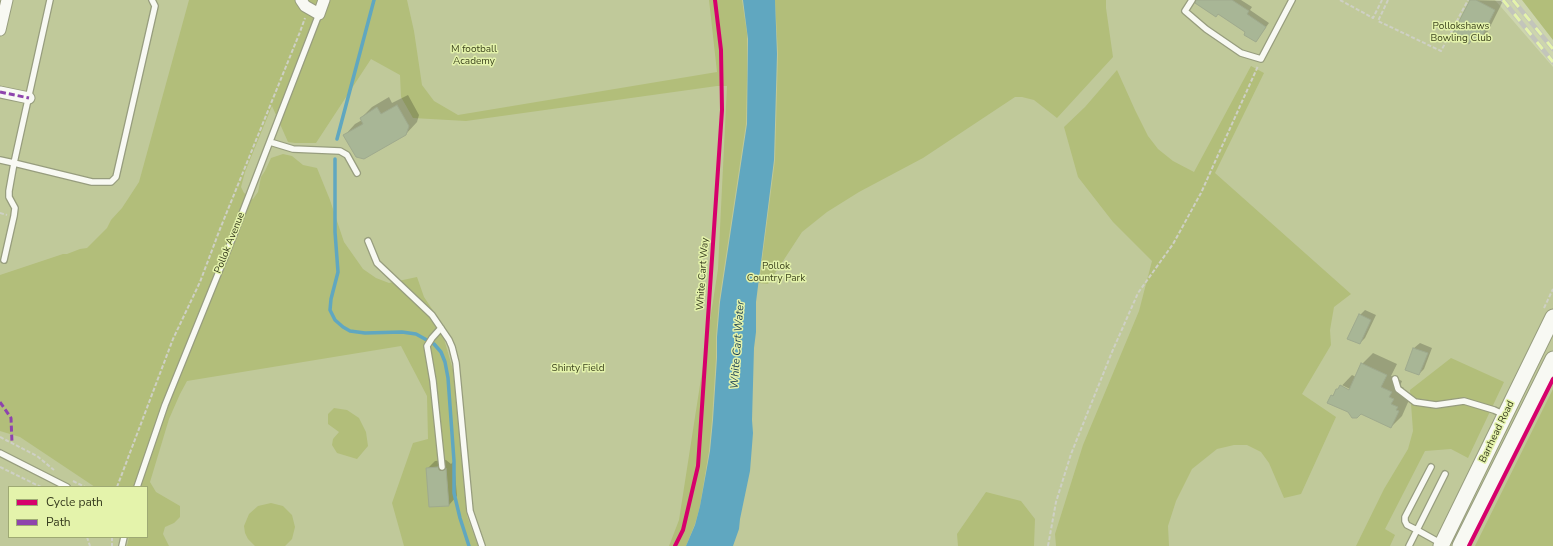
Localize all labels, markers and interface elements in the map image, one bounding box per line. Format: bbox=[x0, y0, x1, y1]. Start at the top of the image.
park label: Pollokshaws Bowling Club bbox=[1430, 21, 1492, 44]
park label: M football Academy bbox=[451, 44, 497, 68]
street label: Pollok Avenue bbox=[212, 211, 248, 275]
street label: White Cart Way bbox=[694, 237, 712, 311]
park label: Pollok Country Park bbox=[747, 261, 805, 284]
water label: White Cart Water bbox=[728, 301, 748, 389]
park label: Shinty Field bbox=[552, 363, 604, 375]
street label: Barrhead Road bbox=[1477, 399, 1517, 465]
legend bbox=[8, 486, 148, 538]
text: Cycle path bbox=[46, 494, 103, 510]
text: Path bbox=[46, 514, 71, 530]

